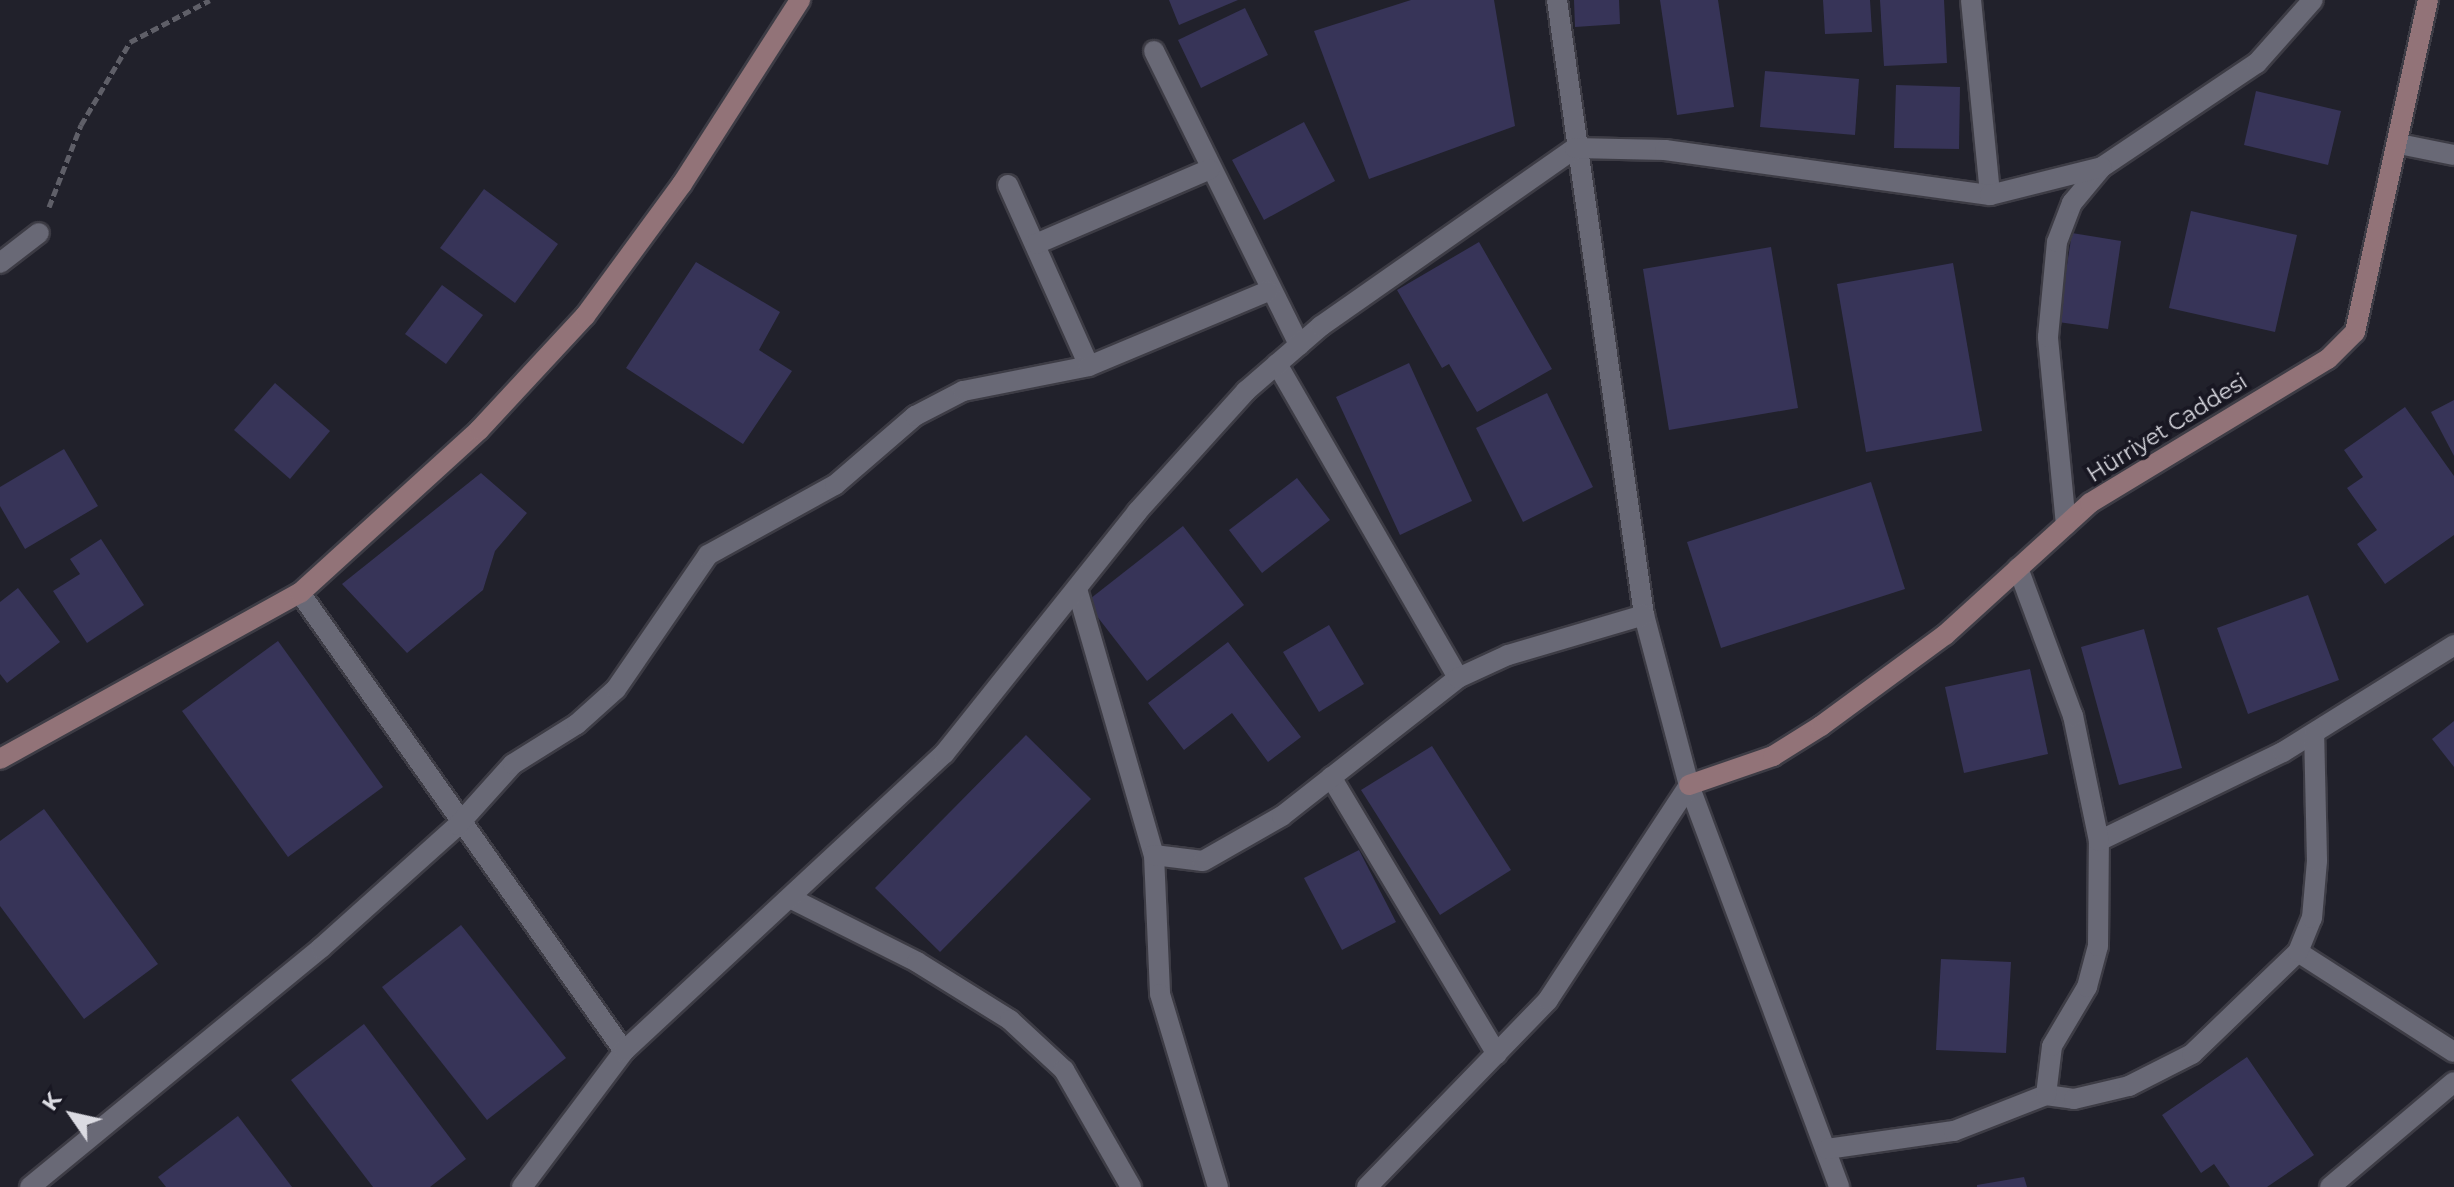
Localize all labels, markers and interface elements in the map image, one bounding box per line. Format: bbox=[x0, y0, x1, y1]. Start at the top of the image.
street label: Hürriyet Caddesi bbox=[2082, 368, 2252, 488]
north arrow bbox=[32, 1075, 112, 1155]
text: K bbox=[36, 1087, 67, 1116]

